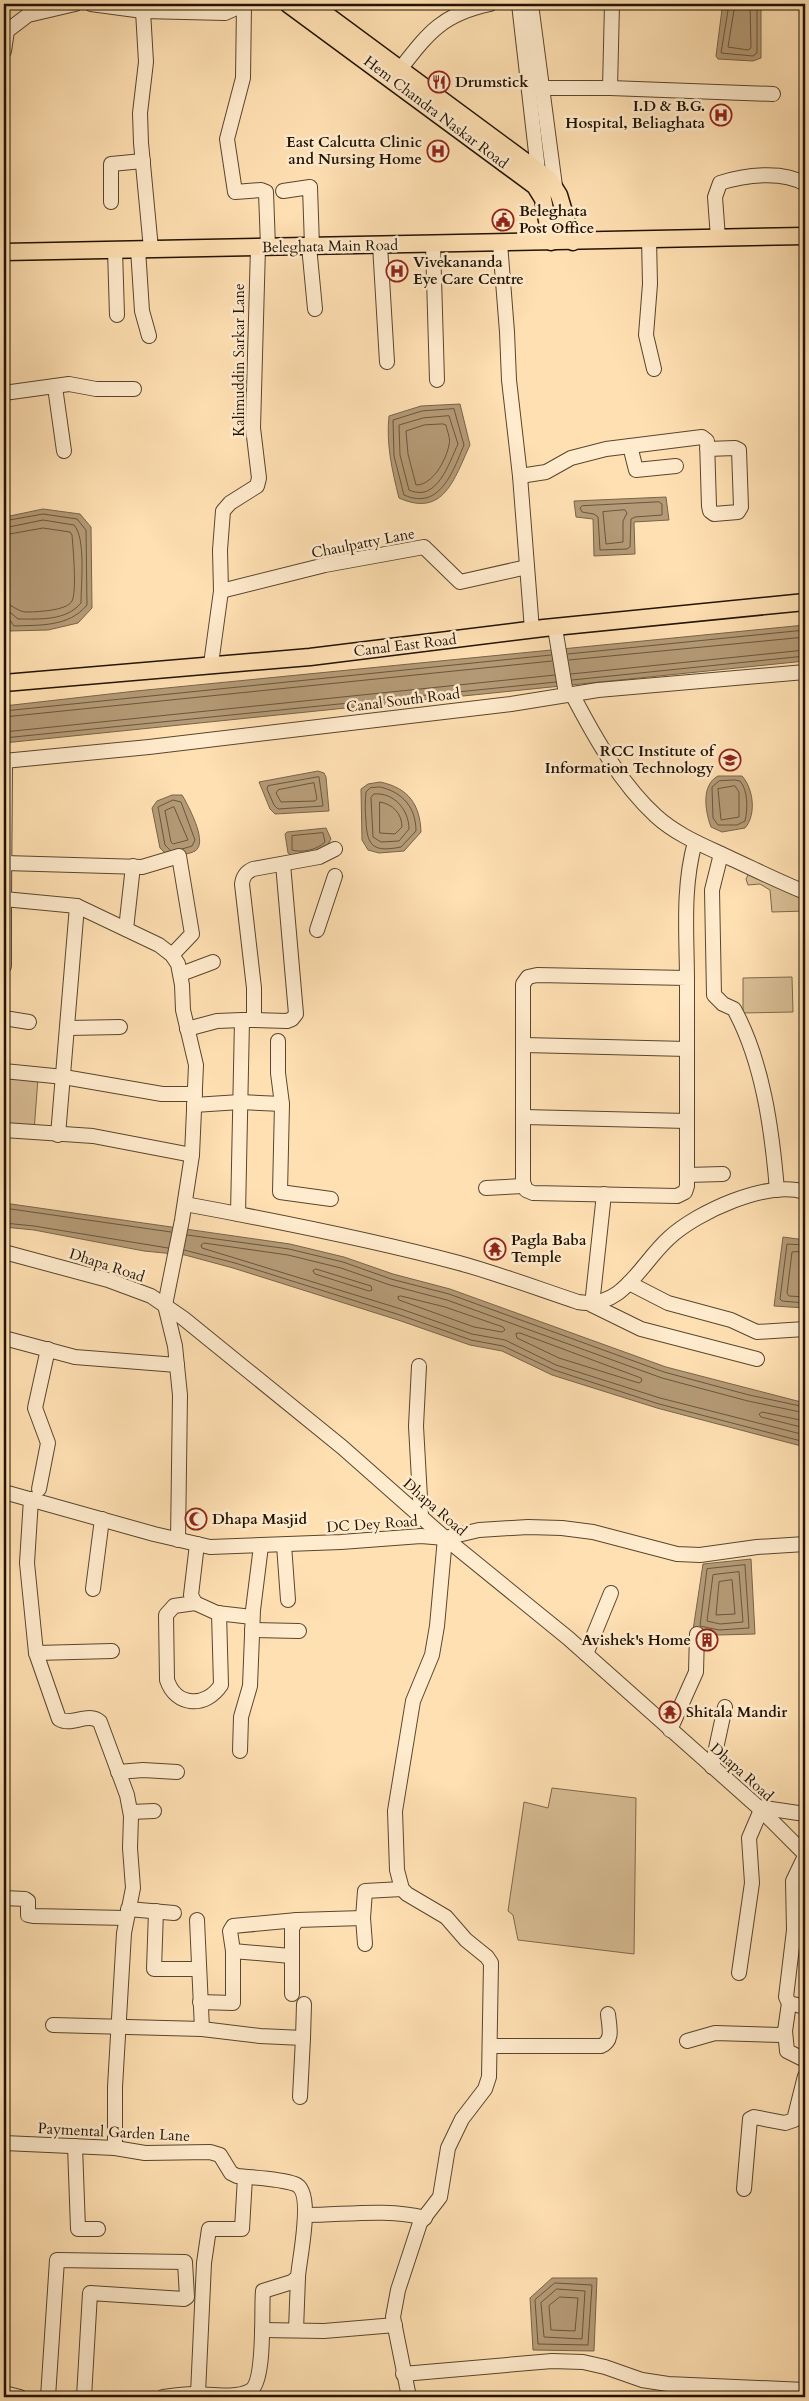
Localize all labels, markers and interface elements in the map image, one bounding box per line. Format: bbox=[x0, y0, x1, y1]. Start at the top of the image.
street label: Hem Chandra Naskar Road bbox=[360, 51, 512, 173]
restaurant icon: Drumstick bbox=[427, 70, 451, 94]
place label: Drumstick bbox=[455, 72, 529, 92]
place label: I.D & B.G. Hospital, Beliaghata bbox=[565, 96, 706, 133]
hospital icon: I.D & B.G. Hospital, Beliaghata bbox=[709, 103, 733, 127]
place label: East Calcutta Clinic and Nursing Home bbox=[286, 132, 422, 169]
hospital icon: East Calcutta Clinic and Nursing Home bbox=[426, 139, 450, 163]
place label: Beleghata Post Office bbox=[519, 201, 594, 238]
public building icon: Beleghata Post Office bbox=[491, 208, 515, 232]
street label: Beleghata Main Road bbox=[262, 235, 398, 257]
place label: Vivekananda Eye Care Centre bbox=[413, 252, 524, 289]
hospital icon: Vivekananda Eye Care Centre bbox=[385, 259, 409, 283]
street label: Kalimuddin Sarkar Lane bbox=[229, 283, 249, 437]
street label: Chaulpatty Lane bbox=[310, 523, 417, 563]
street label: Canal East Road bbox=[353, 629, 457, 661]
street label: Canal South Road bbox=[345, 683, 461, 717]
place label: RCC Institute of Information Technology bbox=[545, 741, 717, 778]
school or university icon: RCC Institute of Information Technology bbox=[718, 748, 742, 772]
place label: Pagla Baba Temple bbox=[511, 1230, 587, 1267]
temple icon: Pagla Baba Temple bbox=[483, 1237, 507, 1261]
street label: Dhapa Road bbox=[67, 1243, 147, 1287]
street label: Dhapa Road bbox=[399, 1474, 471, 1540]
mosque icon: Dhapa Masjid bbox=[184, 1507, 208, 1531]
place label: Dhapa Masjid bbox=[212, 1509, 307, 1529]
street label: DC Dey Road bbox=[326, 1511, 418, 1537]
building icon: Avishek's Home bbox=[695, 1628, 719, 1652]
place label: Avishek's Home bbox=[582, 1630, 691, 1650]
temple icon: Shitala Mandir bbox=[658, 1700, 682, 1724]
place label: Shitala Mandir bbox=[686, 1702, 788, 1722]
street label: Dhapa Road bbox=[706, 1738, 778, 1806]
street label: Paymental Garden Lane bbox=[37, 2118, 191, 2146]

